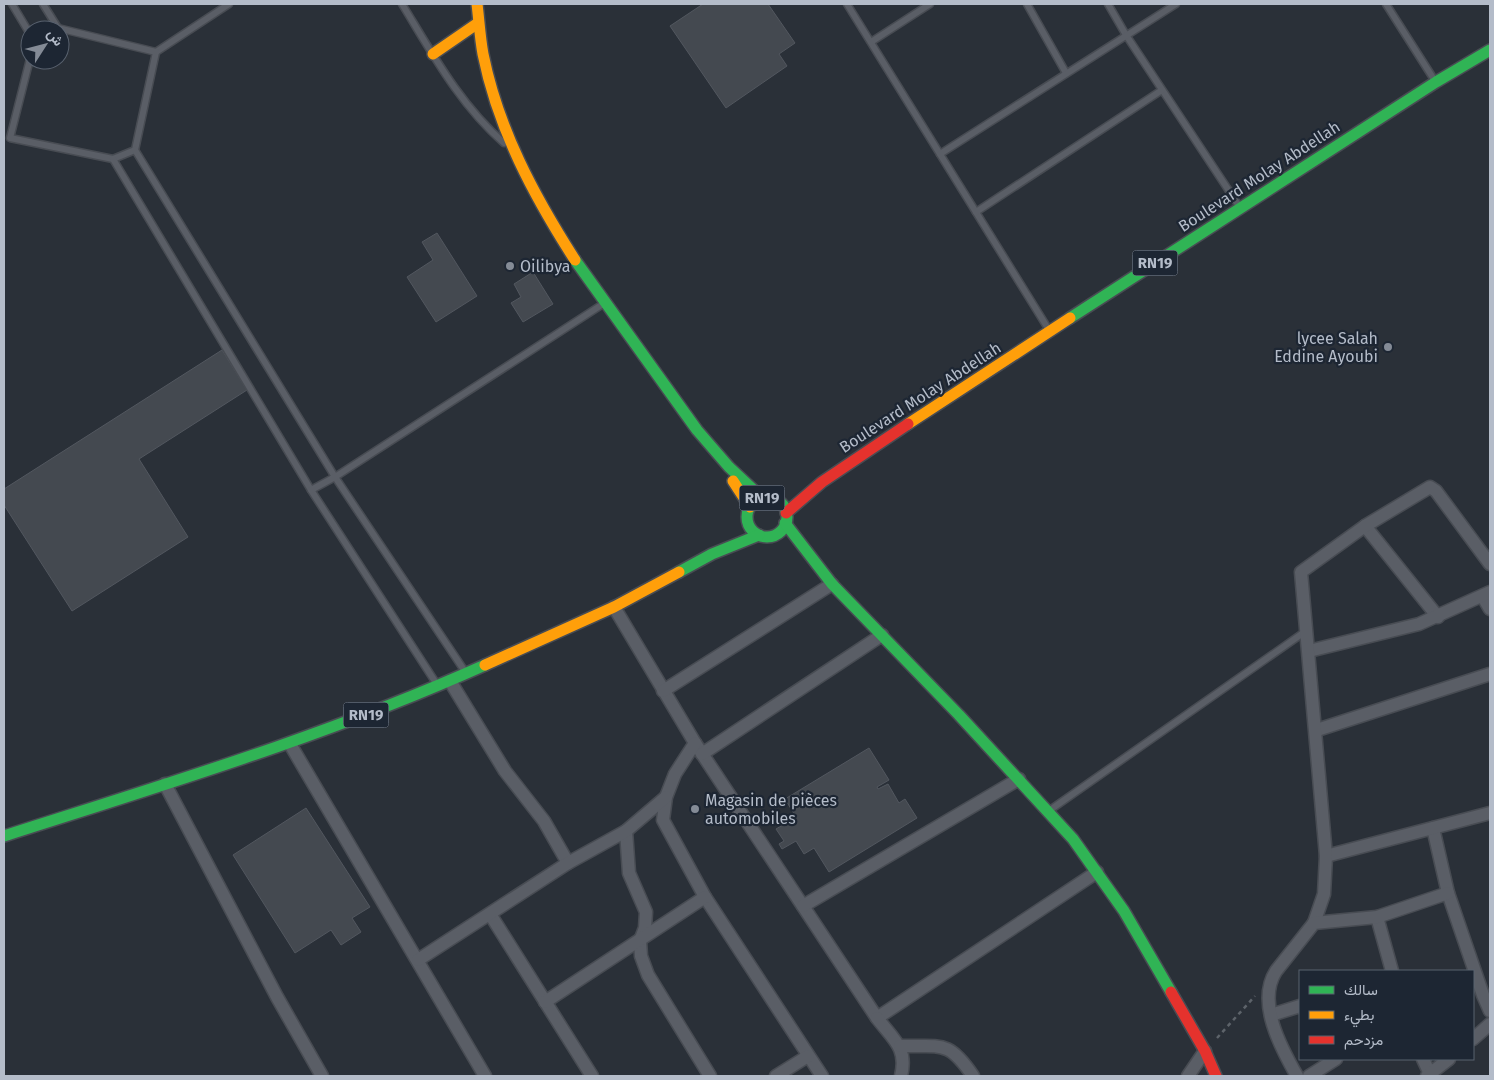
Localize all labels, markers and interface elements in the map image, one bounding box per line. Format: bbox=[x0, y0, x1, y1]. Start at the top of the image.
north arrow bbox=[20, 20, 70, 70]
text: ش bbox=[43, 26, 67, 50]
street label: Boulevard Molay Abdellah bbox=[1175, 117, 1344, 236]
road number: RN19 bbox=[1132, 250, 1178, 276]
place label: Oilibya bbox=[520, 257, 571, 276]
marker: Oilibya bbox=[504, 260, 516, 272]
place label: lycee Salah Eddine Ayoubi bbox=[1274, 329, 1378, 366]
street label: Boulevard Molay Abdellah bbox=[836, 338, 1005, 457]
marker: lycee Salah Eddine Ayoubi bbox=[1382, 341, 1394, 353]
road number: RN19 bbox=[740, 486, 784, 510]
road number: RN19 bbox=[344, 702, 388, 728]
place label: Magasin de pièces automobiles bbox=[705, 791, 837, 828]
marker: Magasin de pièces automobiles bbox=[689, 803, 701, 815]
legend bbox=[1299, 970, 1474, 1060]
text: سالك bbox=[1344, 981, 1378, 999]
text: بطيء bbox=[1344, 1006, 1374, 1028]
text: مزدحم bbox=[1344, 1031, 1383, 1050]

